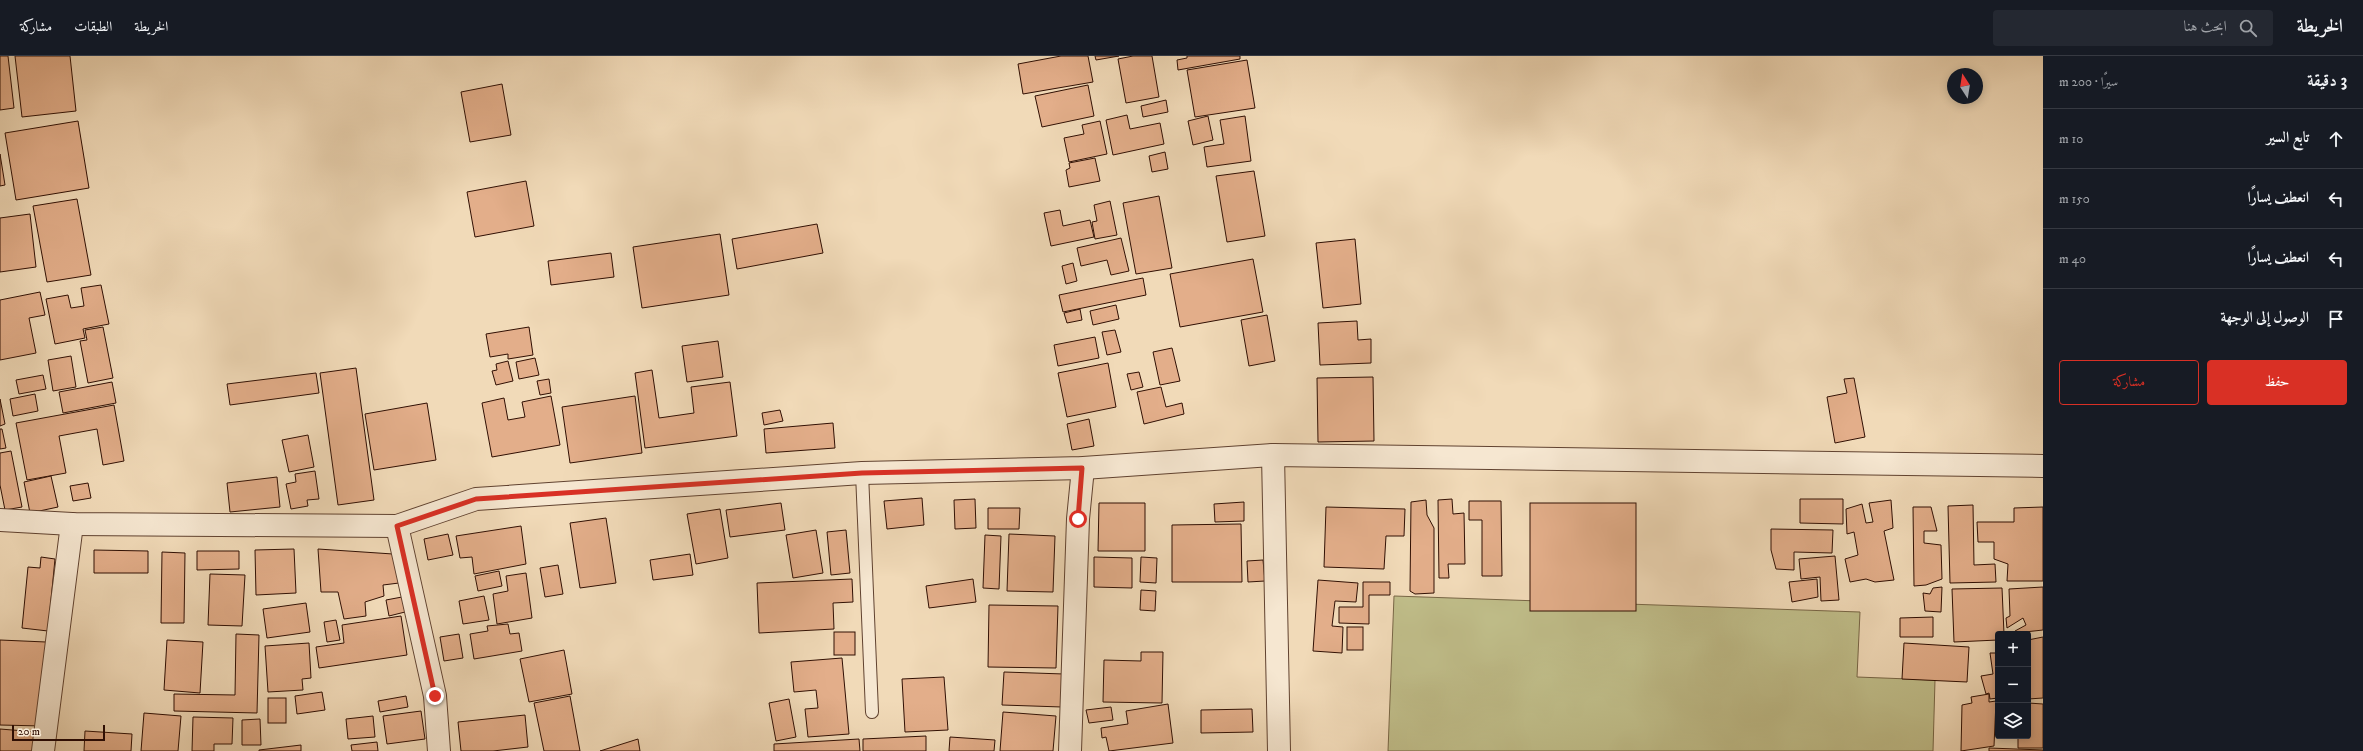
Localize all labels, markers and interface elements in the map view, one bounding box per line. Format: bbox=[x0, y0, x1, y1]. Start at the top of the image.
search box bbox=[1993, 10, 2273, 46]
text: الخريطة bbox=[2297, 15, 2343, 38]
text: ابحث هنا bbox=[2184, 17, 2227, 36]
icon: search bbox=[2237, 17, 2259, 39]
text: مشاركة bbox=[20, 18, 52, 36]
text: الطبقات bbox=[74, 18, 112, 36]
text: الخريطة bbox=[134, 18, 168, 36]
north arrow bbox=[1947, 68, 1983, 104]
text: 3 دقيقة bbox=[2307, 70, 2347, 92]
text: سيرًا · 200 m bbox=[2059, 74, 2118, 90]
text: تابع السير bbox=[2267, 128, 2309, 147]
icon: ahead bbox=[2325, 128, 2347, 150]
text: 10 m bbox=[2059, 131, 2083, 147]
text: انعطف يسارًا bbox=[2248, 188, 2309, 207]
icon: left bbox=[2325, 188, 2347, 210]
text: 150 m bbox=[2059, 191, 2090, 207]
text: انعطف يسارًا bbox=[2248, 248, 2309, 267]
icon: left bbox=[2325, 248, 2347, 270]
text: 40 m bbox=[2059, 251, 2086, 267]
text: الوصول إلى الوجهة bbox=[2220, 308, 2309, 327]
icon: arrive bbox=[2325, 308, 2347, 330]
button: مشاركة bbox=[2059, 360, 2199, 405]
button: حفظ bbox=[2207, 360, 2347, 405]
route start bbox=[1069, 510, 1087, 528]
map controls bbox=[1995, 631, 2031, 739]
button: + bbox=[1995, 631, 2031, 667]
button: − bbox=[1995, 667, 2031, 703]
route end bbox=[426, 687, 444, 705]
button: layers bbox=[1995, 703, 2031, 739]
scale bar bbox=[12, 723, 105, 742]
text: 20 m bbox=[18, 725, 40, 739]

